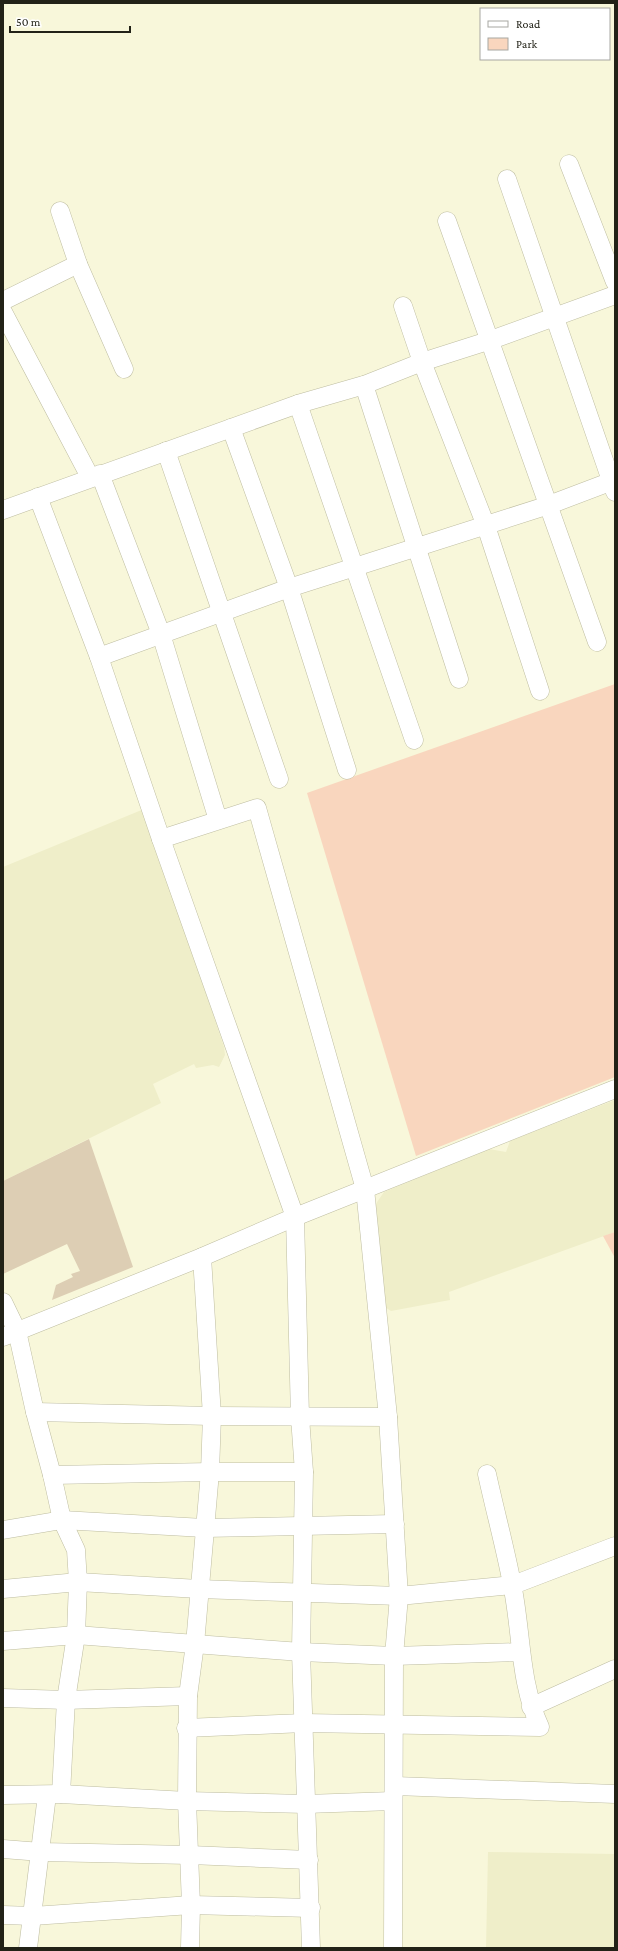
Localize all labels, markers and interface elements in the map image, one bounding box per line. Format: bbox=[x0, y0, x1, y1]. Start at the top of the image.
scale bar bbox=[10, 8, 130, 34]
legend bbox=[480, 8, 610, 60]
text: 50 m bbox=[16, 15, 41, 29]
text: Road bbox=[516, 17, 541, 31]
text: Park bbox=[516, 37, 538, 51]

